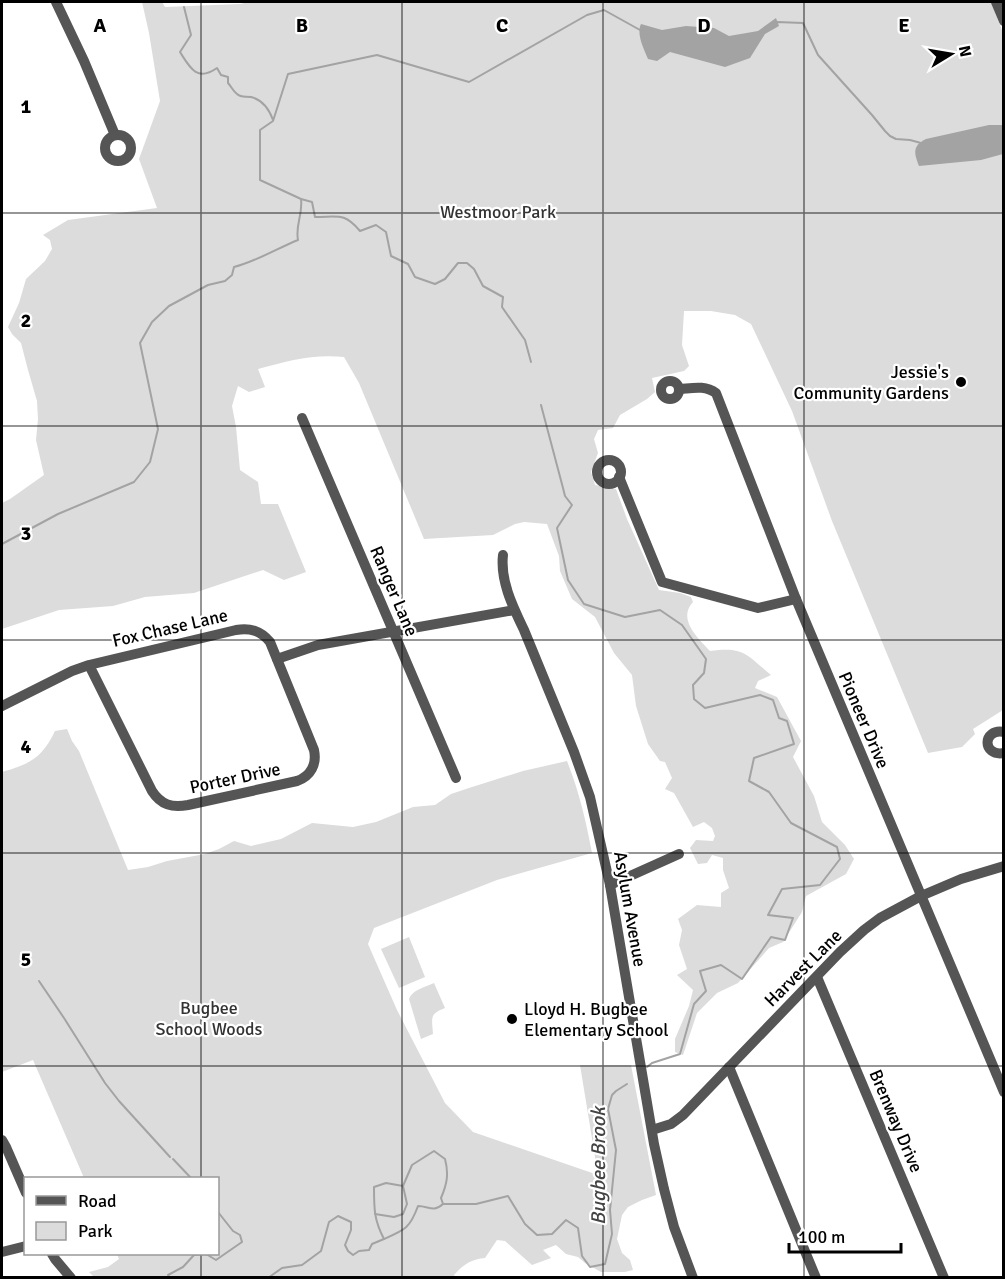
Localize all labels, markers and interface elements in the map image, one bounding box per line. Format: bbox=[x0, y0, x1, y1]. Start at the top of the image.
text: A bbox=[94, 13, 107, 38]
text: B bbox=[296, 13, 308, 38]
text: C bbox=[496, 13, 508, 38]
text: D bbox=[697, 13, 711, 38]
text: E bbox=[898, 13, 910, 38]
north arrow bbox=[921, 24, 981, 84]
text: N bbox=[954, 44, 976, 59]
text: 1 bbox=[21, 94, 32, 119]
park label: Westmoor Park bbox=[440, 201, 556, 223]
text: 2 bbox=[21, 308, 31, 333]
place label: Jessie's Community Gardens bbox=[794, 361, 949, 404]
marker: Jessie's Community Gardens bbox=[954, 375, 968, 389]
text: 3 bbox=[21, 521, 31, 546]
street label: Ranger Lane bbox=[365, 543, 423, 639]
street label: Fox Chase Lane bbox=[110, 604, 230, 652]
street label: Pioneer Drive bbox=[834, 668, 894, 772]
text: 4 bbox=[21, 734, 32, 759]
street label: Porter Drive bbox=[188, 758, 282, 798]
street label: Asylum Avenue bbox=[609, 850, 651, 968]
street label: Harvest Lane bbox=[760, 925, 846, 1011]
text: 5 bbox=[21, 947, 31, 972]
park label: Bugbee School Woods bbox=[156, 997, 263, 1040]
place label: Lloyd H. Bugbee Elementary School bbox=[524, 998, 669, 1041]
marker: Lloyd H. Bugbee Elementary School bbox=[505, 1012, 519, 1026]
street label: Brenway Drive bbox=[864, 1066, 928, 1176]
water label: Bugbee Brook bbox=[586, 1105, 611, 1225]
legend bbox=[24, 1177, 219, 1255]
text: Road bbox=[78, 1190, 117, 1212]
scale bar bbox=[789, 1216, 902, 1254]
text: Park bbox=[78, 1220, 113, 1242]
text: 100 m bbox=[798, 1226, 845, 1248]

